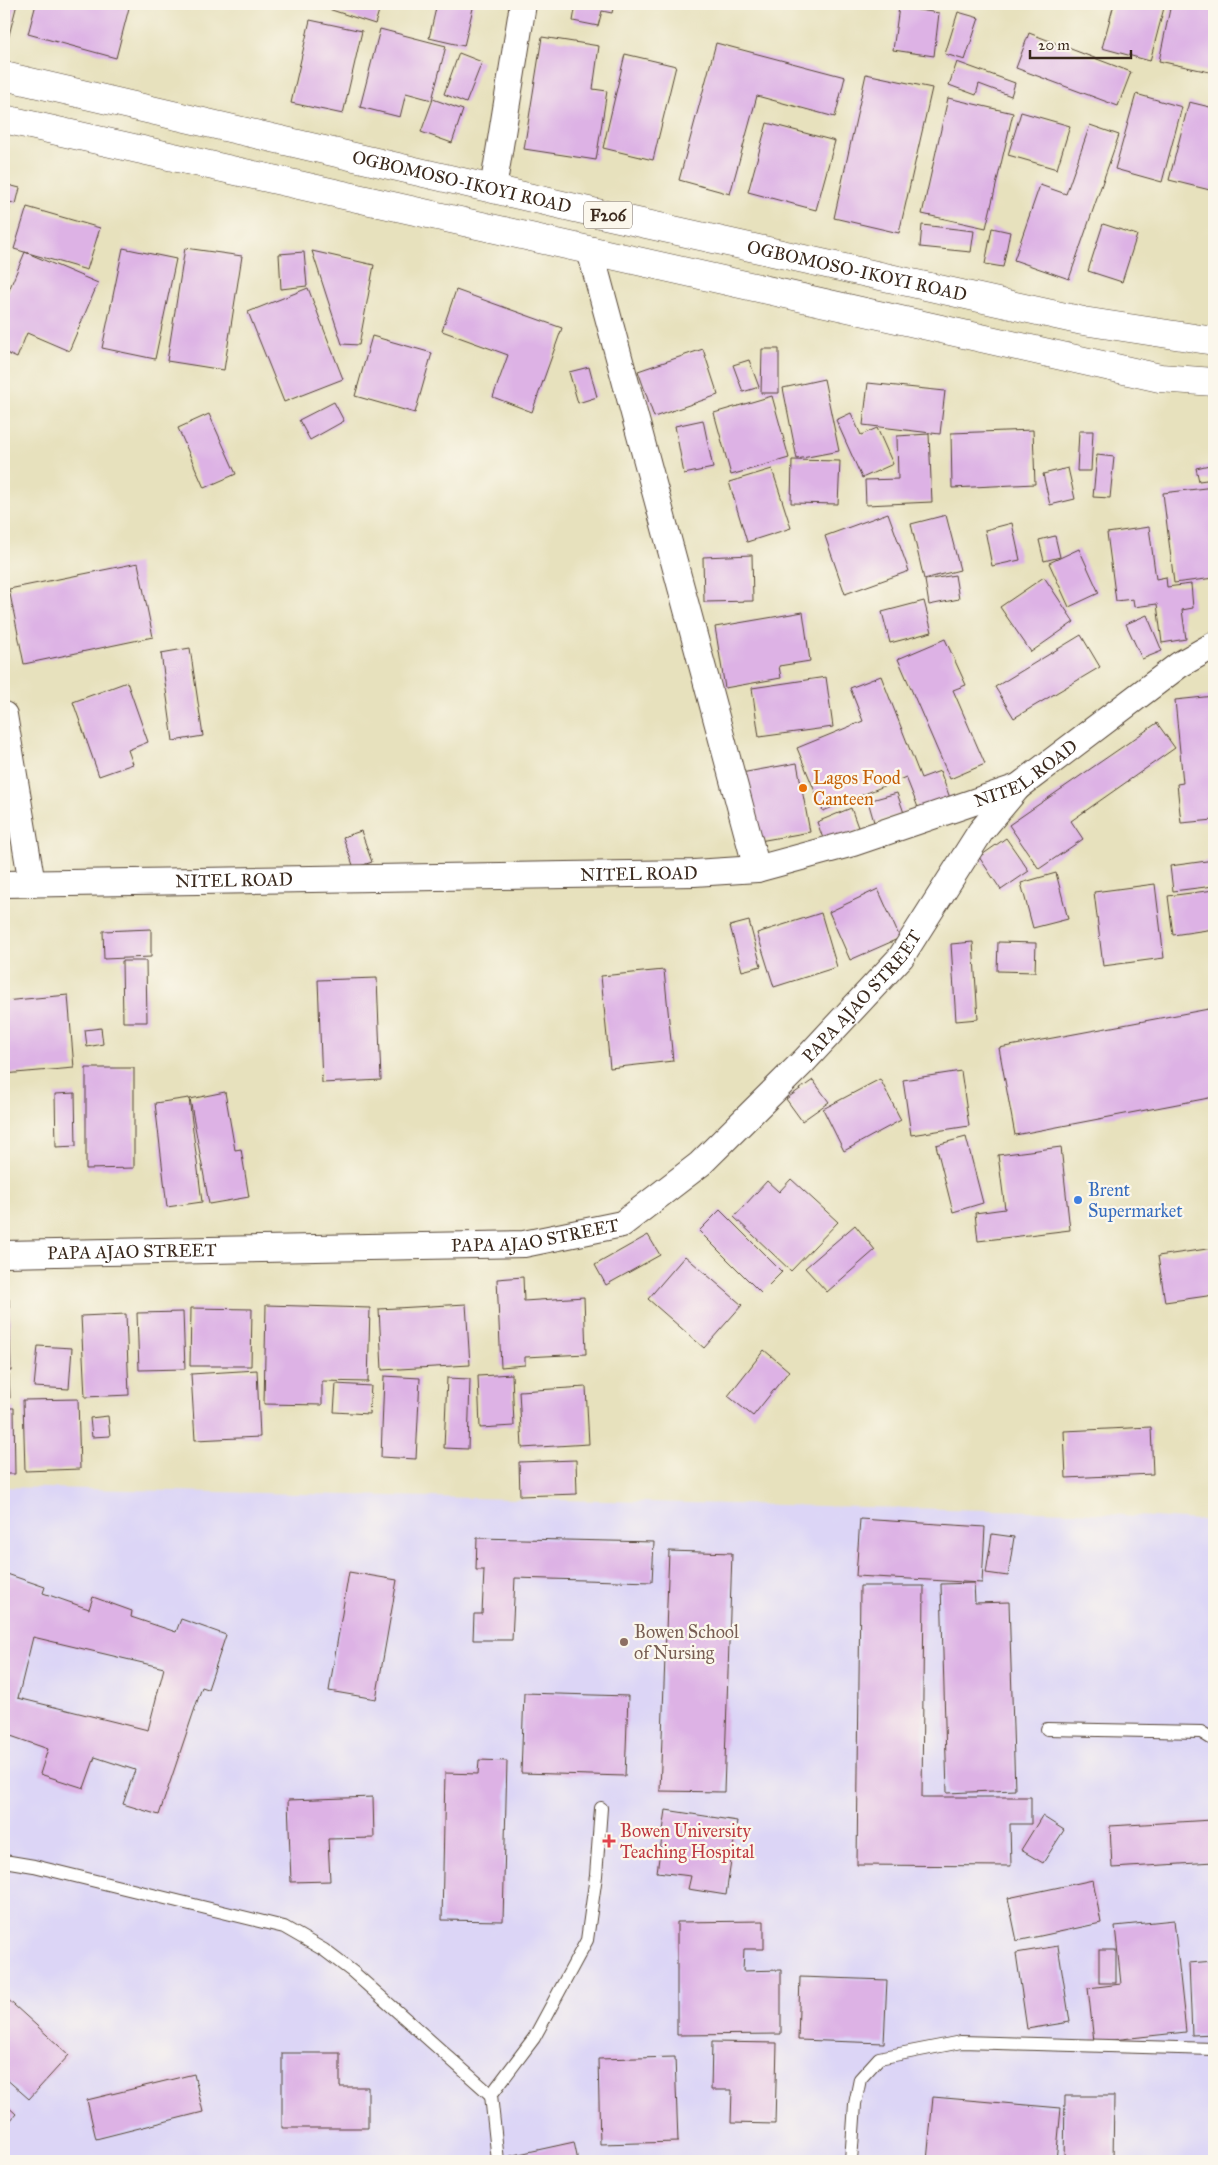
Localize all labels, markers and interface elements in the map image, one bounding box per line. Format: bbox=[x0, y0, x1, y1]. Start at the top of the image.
scale bar bbox=[1030, 28, 1132, 60]
text: 20 m bbox=[1038, 36, 1070, 54]
street label: OGBOMOSO-IKOYI ROAD bbox=[350, 146, 574, 218]
road number: F206 bbox=[584, 202, 632, 228]
street label: OGBOMOSO-IKOYI ROAD bbox=[745, 236, 969, 306]
street label: NITEL ROAD bbox=[971, 735, 1082, 812]
place label: Lagos Food Canteen bbox=[813, 767, 901, 810]
marker: Lagos Food Canteen bbox=[797, 782, 809, 794]
street label: NITEL ROAD bbox=[580, 862, 698, 886]
street label: NITEL ROAD bbox=[175, 868, 293, 892]
street label: PAPA AJAO STREET bbox=[798, 926, 926, 1067]
place label: Brent Supermarket bbox=[1088, 1179, 1183, 1222]
marker: Brent Supermarket bbox=[1072, 1194, 1084, 1206]
street label: PAPA AJAO STREET bbox=[451, 1214, 621, 1256]
street label: PAPA AJAO STREET bbox=[47, 1239, 217, 1264]
place label: Bowen School of Nursing bbox=[634, 1621, 739, 1665]
marker: Bowen School of Nursing bbox=[618, 1636, 630, 1648]
place label: Bowen University Teaching Hospital bbox=[620, 1820, 754, 1864]
marker: Bowen University Teaching Hospital bbox=[602, 1834, 616, 1848]

